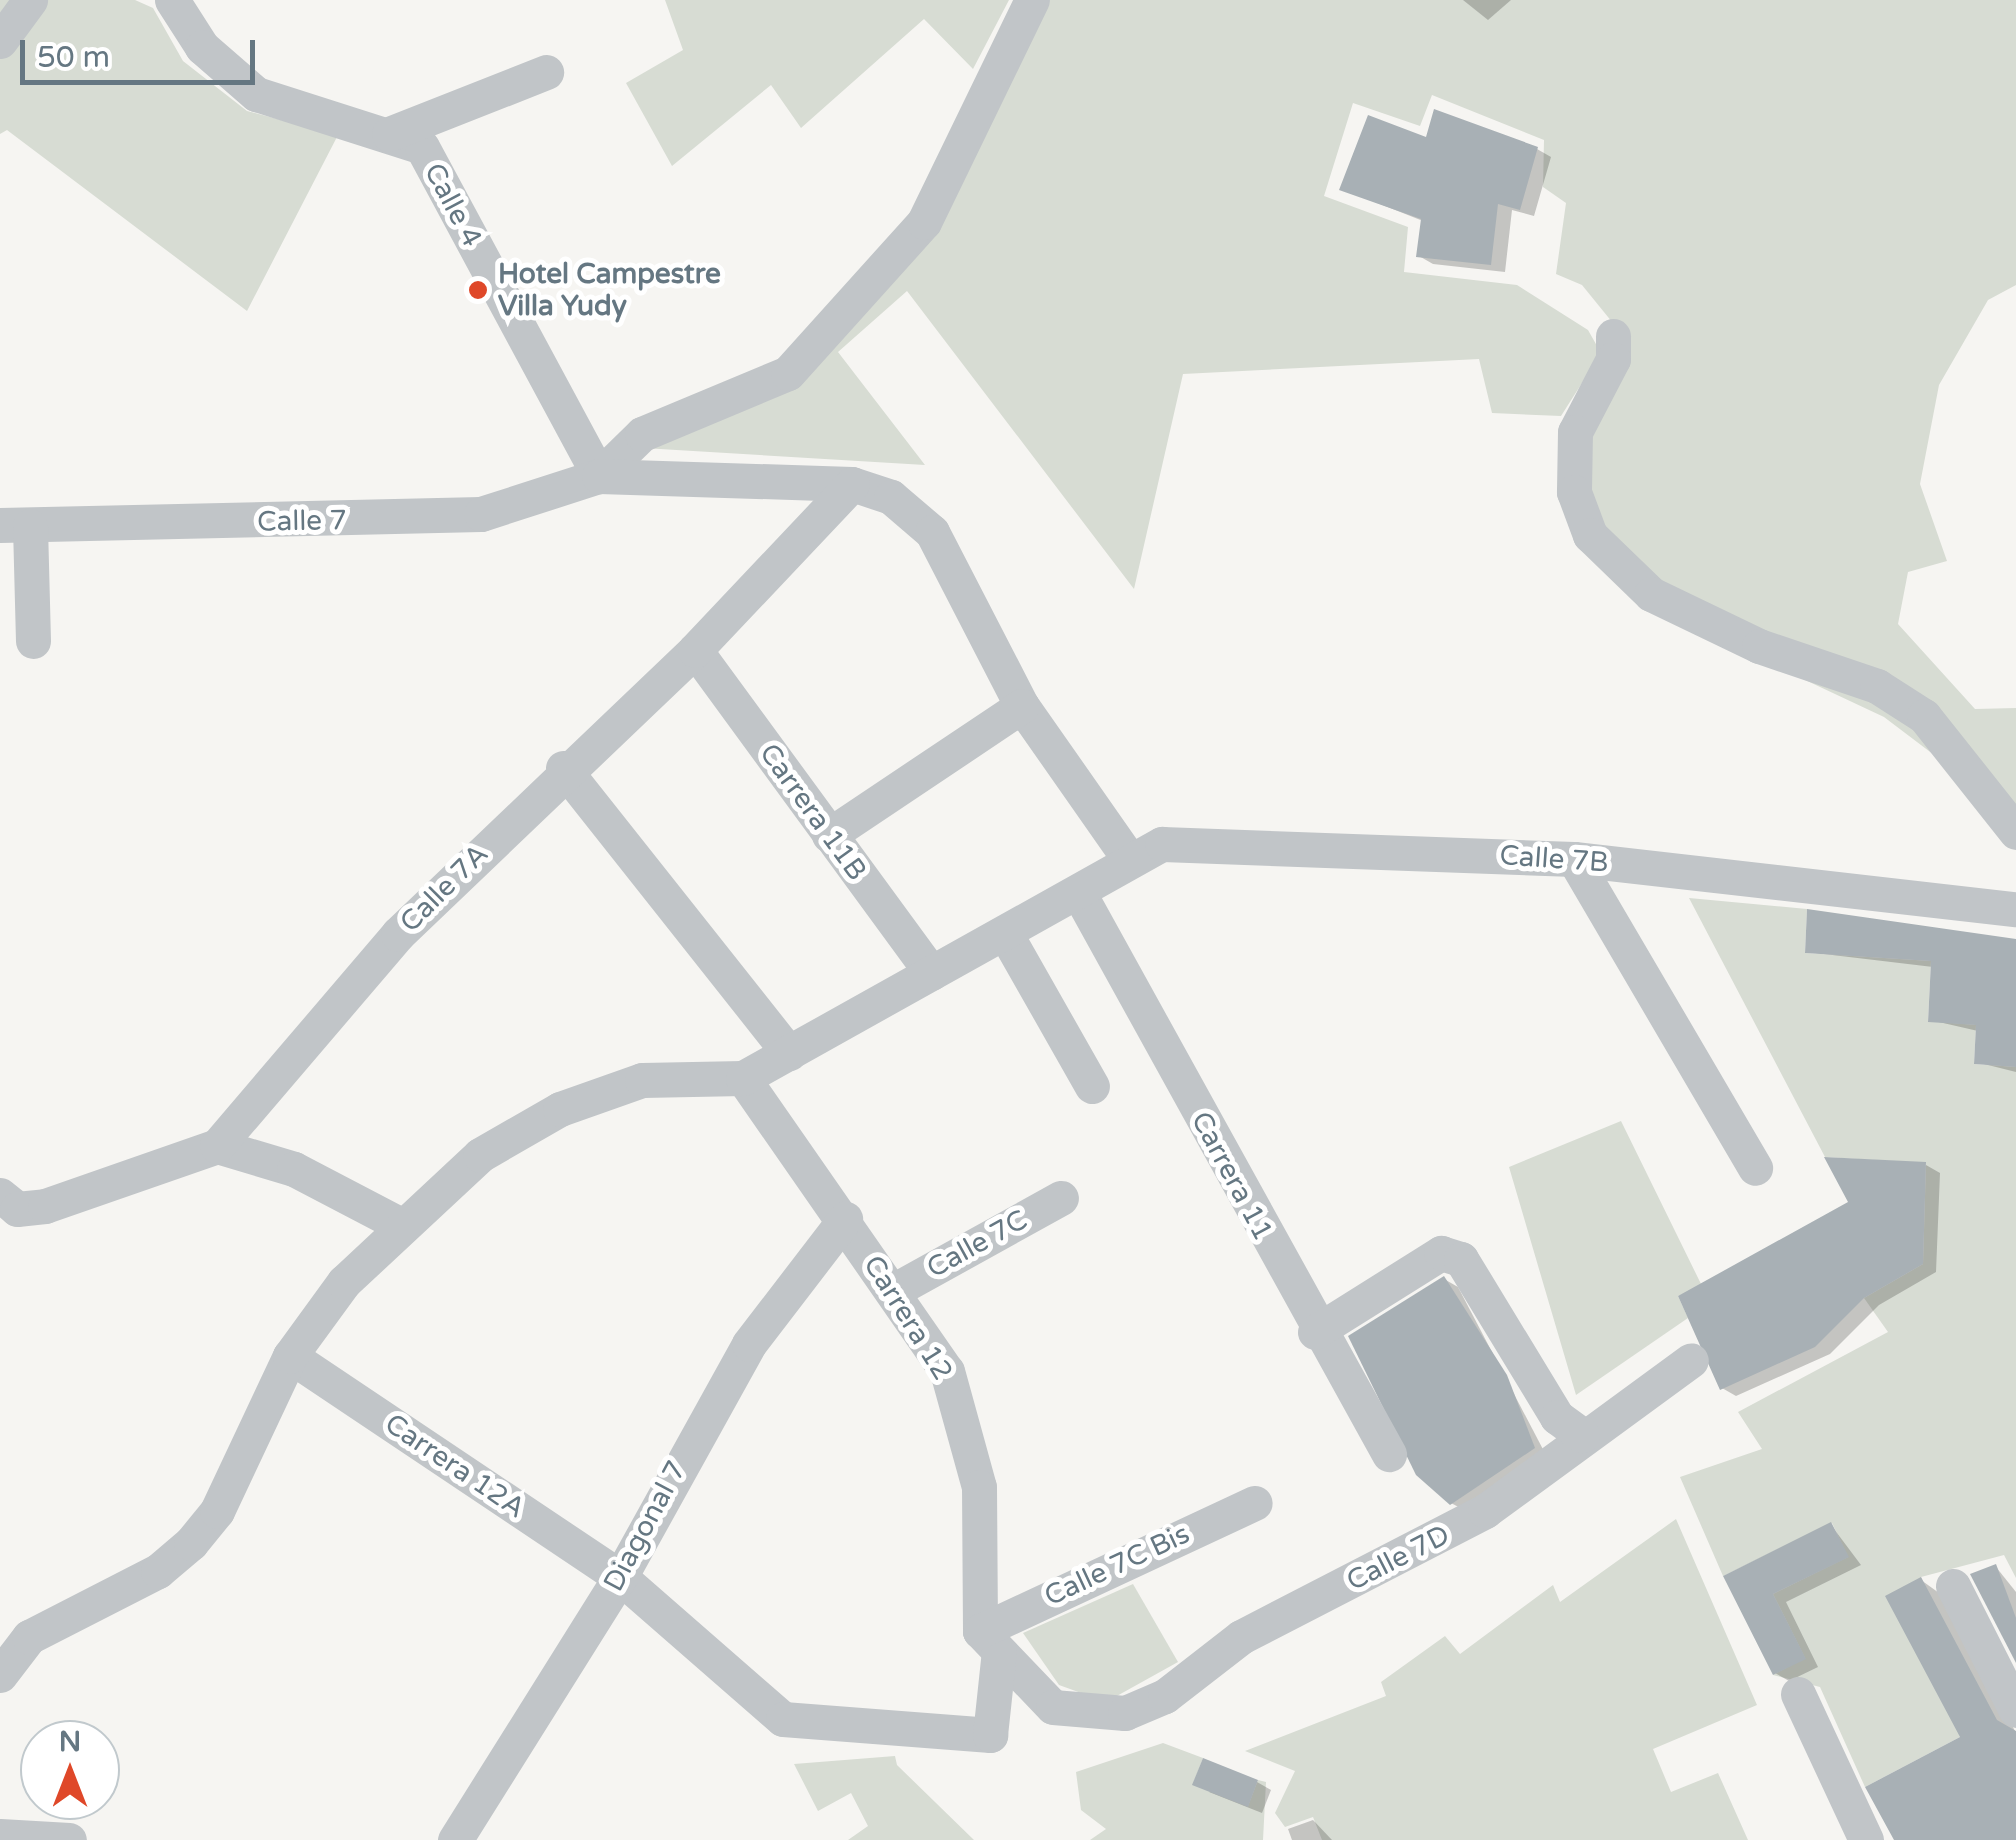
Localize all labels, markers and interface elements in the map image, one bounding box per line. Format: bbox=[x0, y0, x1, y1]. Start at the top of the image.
scale bar bbox=[25, 20, 260, 82]
text: 50 m bbox=[37, 39, 110, 76]
street label: Calle 4 bbox=[417, 157, 489, 253]
place label: Hotel Campestre Villa Yudy bbox=[498, 257, 721, 323]
marker: Hotel Campestre Villa Yudy bbox=[467, 279, 489, 301]
street label: Calle 7 bbox=[257, 503, 347, 539]
street label: Carrera 11B bbox=[752, 737, 874, 887]
street label: Calle 7A bbox=[393, 837, 495, 939]
street label: Calle 7B bbox=[1498, 838, 1610, 880]
street label: Carrera 11 bbox=[1184, 1106, 1280, 1246]
street label: Calle 7C bbox=[921, 1203, 1033, 1285]
street label: Carrera 12 bbox=[856, 1249, 960, 1387]
street label: Carrera 12A bbox=[379, 1407, 531, 1525]
street label: Diagonal 7 bbox=[597, 1455, 693, 1597]
street label: Calle 7C Bis bbox=[1039, 1517, 1195, 1613]
street label: Calle 7D bbox=[1341, 1518, 1455, 1598]
north arrow bbox=[20, 1720, 120, 1820]
text: N bbox=[59, 1725, 81, 1759]

